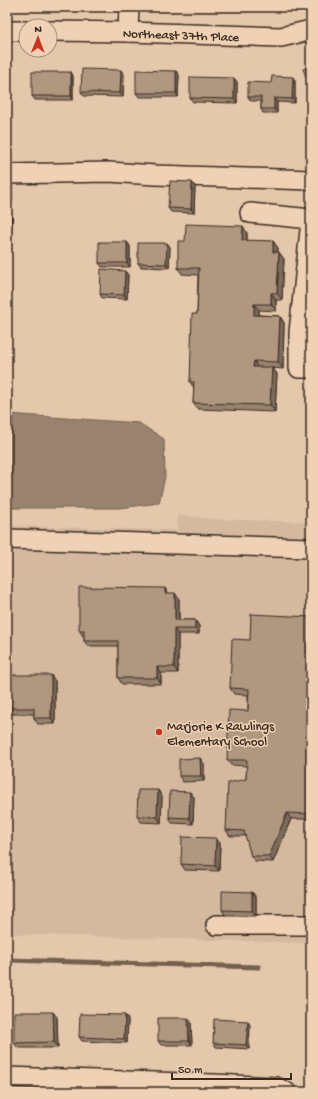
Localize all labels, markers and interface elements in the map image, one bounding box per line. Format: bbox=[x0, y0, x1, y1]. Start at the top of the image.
north arrow bbox=[18, 18, 58, 58]
text: N bbox=[34, 24, 42, 36]
street label: Northeast 37th Place bbox=[122, 27, 240, 46]
place label: Marjorie K Rawlings Elementary School bbox=[167, 720, 275, 750]
marker: Marjorie K Rawlings Elementary School bbox=[154, 727, 164, 737]
scale bar bbox=[172, 1055, 291, 1081]
text: 50 m bbox=[178, 1064, 203, 1078]

